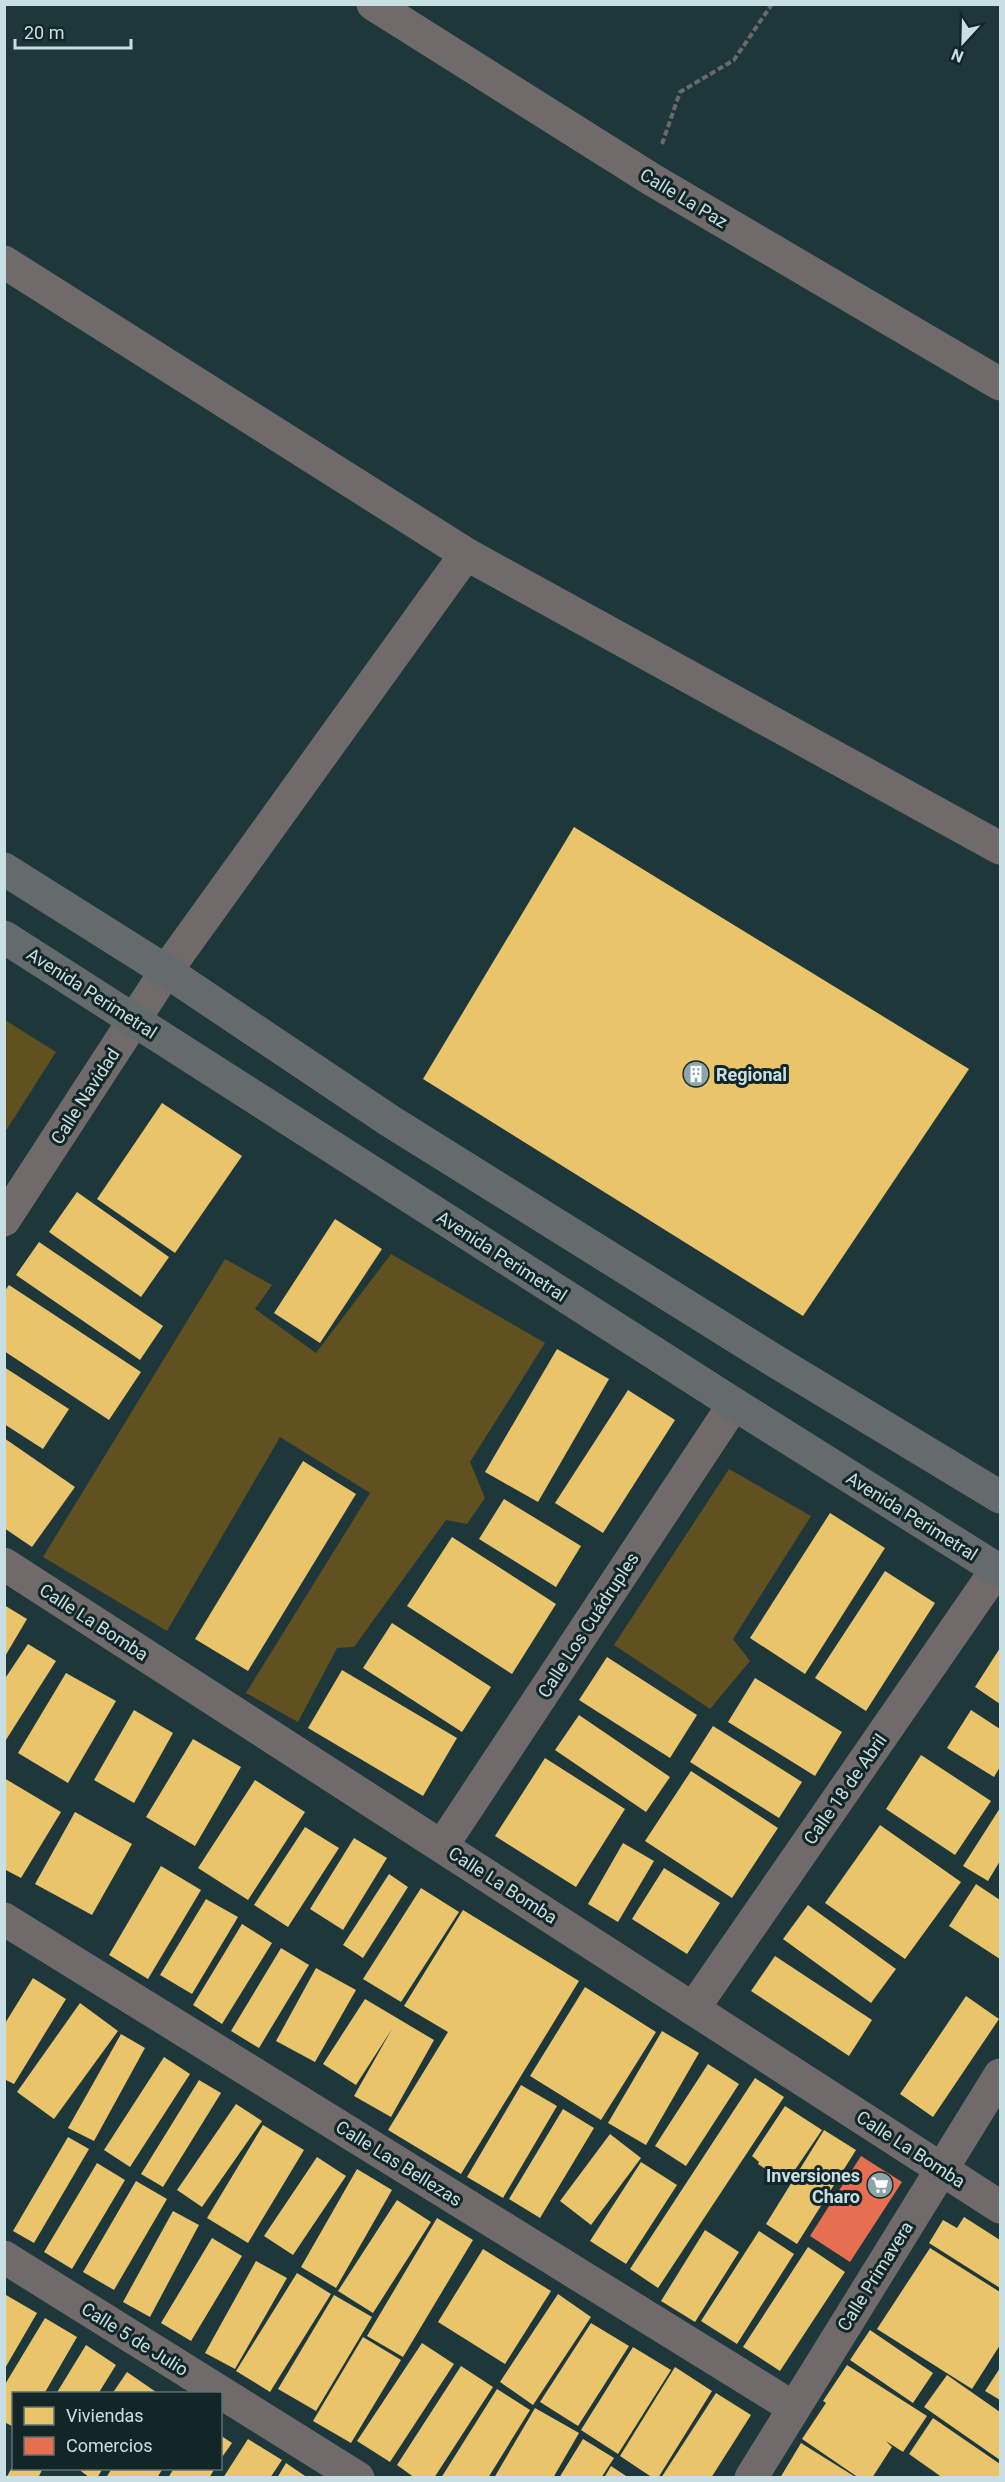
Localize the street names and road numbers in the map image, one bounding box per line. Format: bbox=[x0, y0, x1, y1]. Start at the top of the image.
street label: Calle La Paz bbox=[637, 164, 732, 232]
street label: Avenida Perimetral bbox=[23, 943, 161, 1043]
street label: Calle Navidad bbox=[46, 1044, 124, 1148]
street label: Avenida Perimetral bbox=[433, 1206, 571, 1306]
street label: Avenida Perimetral bbox=[843, 1467, 981, 1565]
street label: Calle Los Cuádruples bbox=[533, 1548, 643, 1702]
street label: Calle La Bomba bbox=[36, 1579, 152, 1665]
street label: Calle 18 de Abril bbox=[799, 1730, 891, 1848]
street label: Calle La Bomba bbox=[445, 1842, 561, 1928]
street label: Calle La Bomba bbox=[853, 2106, 969, 2192]
street label: Calle Las Bellezas bbox=[332, 2116, 466, 2210]
street label: Calle Primavera bbox=[833, 2217, 917, 2335]
street label: Calle 5 de Julio bbox=[78, 2298, 192, 2380]

